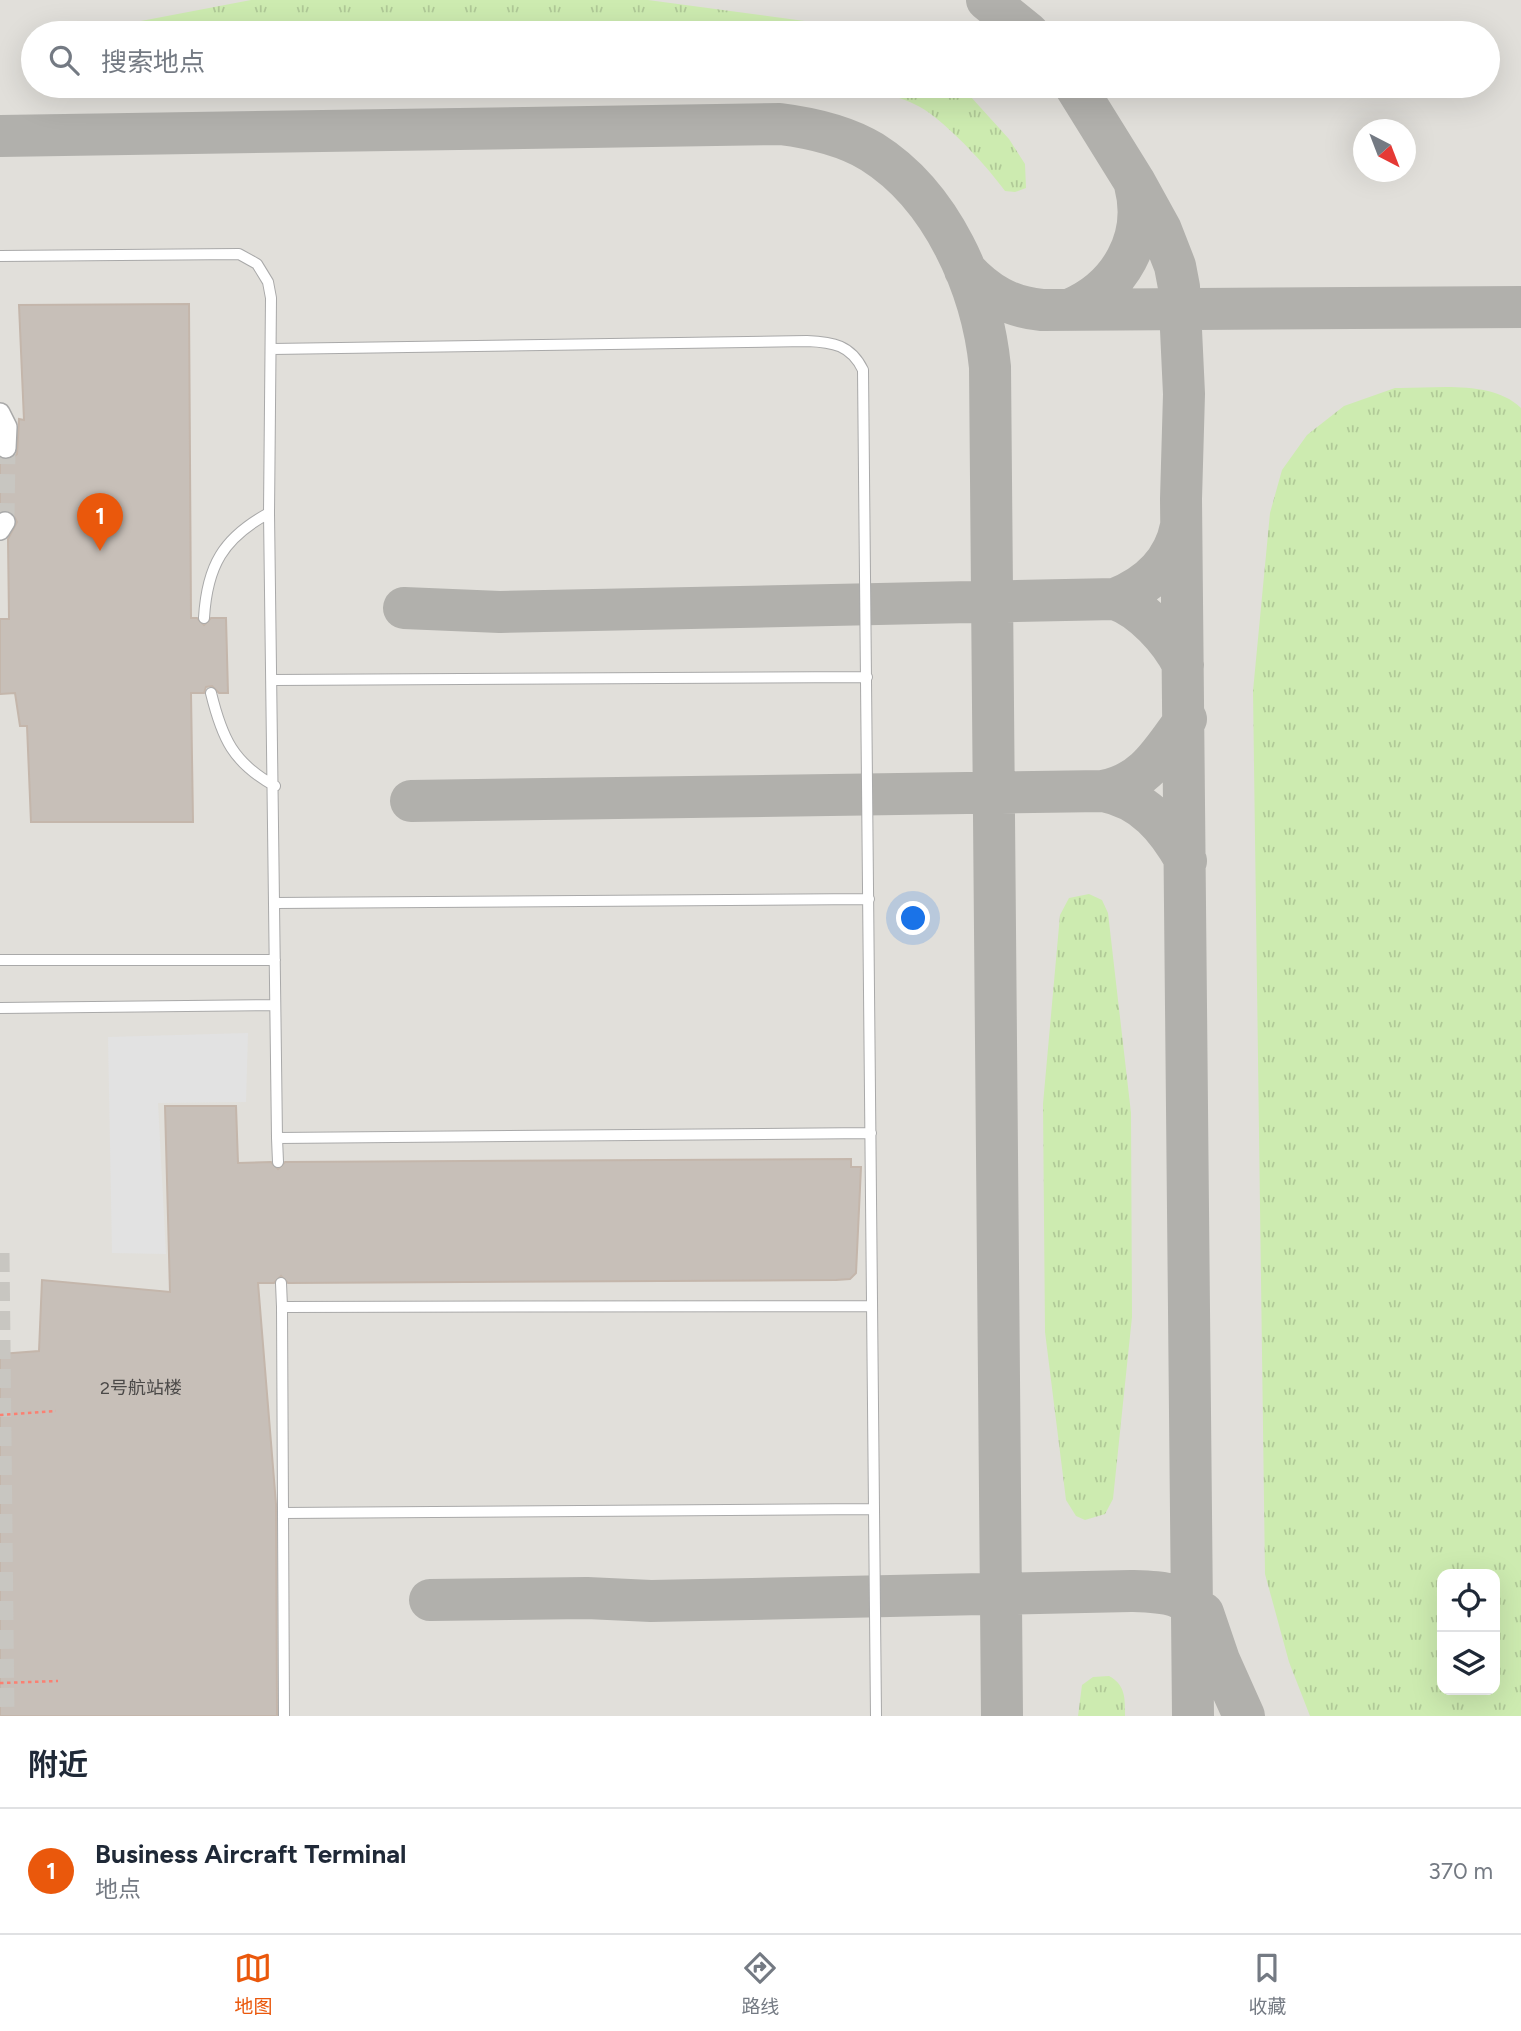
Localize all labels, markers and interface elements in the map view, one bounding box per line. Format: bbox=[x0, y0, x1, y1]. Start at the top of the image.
search box bbox=[21, 21, 1500, 98]
icon: search bbox=[45, 41, 83, 79]
text: 搜索地点 bbox=[101, 46, 205, 78]
north arrow bbox=[1353, 119, 1416, 182]
pin: 1 bbox=[77, 493, 123, 551]
your location bbox=[896, 901, 930, 935]
house number: 2号航站楼 bbox=[100, 1377, 182, 1399]
map controls bbox=[1437, 1569, 1500, 1695]
button: locate bbox=[1437, 1569, 1500, 1632]
button: layers bbox=[1437, 1632, 1500, 1695]
text: 附近 bbox=[28, 1746, 88, 1783]
text: Business Aircraft Terminal bbox=[95, 1838, 406, 1870]
text: 1 bbox=[46, 1857, 56, 1885]
text: 370 m bbox=[1428, 1857, 1493, 1885]
text: 地点 bbox=[95, 1875, 141, 1903]
tab: 地图 bbox=[234, 1949, 273, 2018]
tab: 路线 bbox=[741, 1949, 780, 2018]
tab: 收藏 bbox=[1248, 1949, 1287, 2018]

